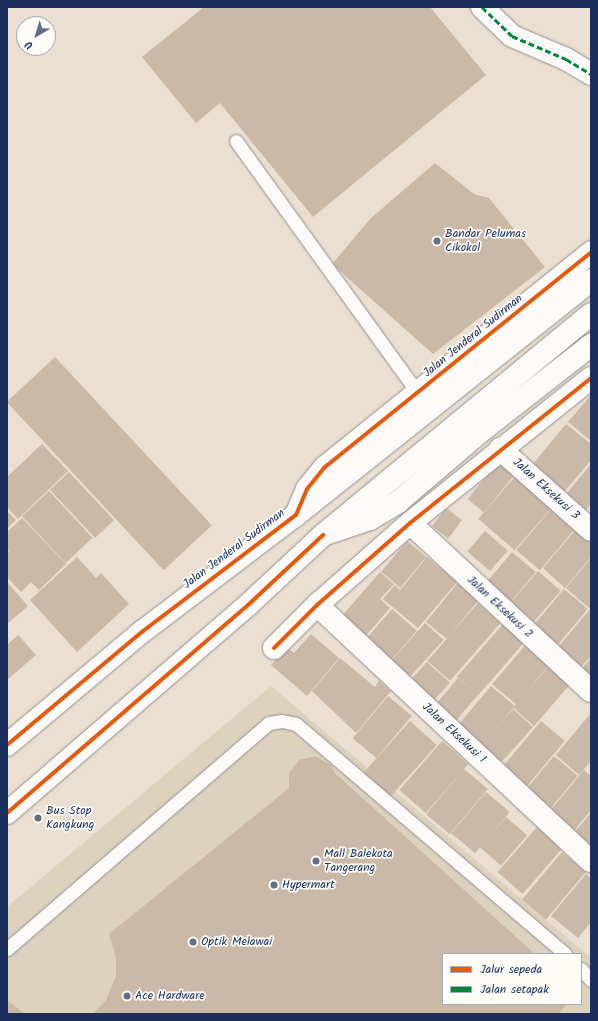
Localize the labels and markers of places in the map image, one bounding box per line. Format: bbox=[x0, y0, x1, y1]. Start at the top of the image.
place label: Bandar Pelumas Cikokol bbox=[445, 227, 526, 255]
marker: Bandar Pelumas Cikokol bbox=[432, 236, 442, 246]
place label: Bus Stop Kangkung bbox=[46, 804, 94, 832]
marker: Bus Stop Kangkung bbox=[33, 813, 43, 823]
place label: Mall Balekota Tangerang bbox=[324, 847, 393, 875]
marker: Mall Balekota Tangerang bbox=[311, 856, 321, 866]
place label: Hypermart bbox=[282, 878, 335, 892]
marker: Hypermart bbox=[269, 880, 279, 890]
place label: Optik Melawai bbox=[201, 935, 272, 949]
marker: Optik Melawai bbox=[188, 937, 198, 947]
place label: Ace Hardware bbox=[135, 989, 205, 1003]
marker: Ace Hardware bbox=[122, 991, 132, 1001]

